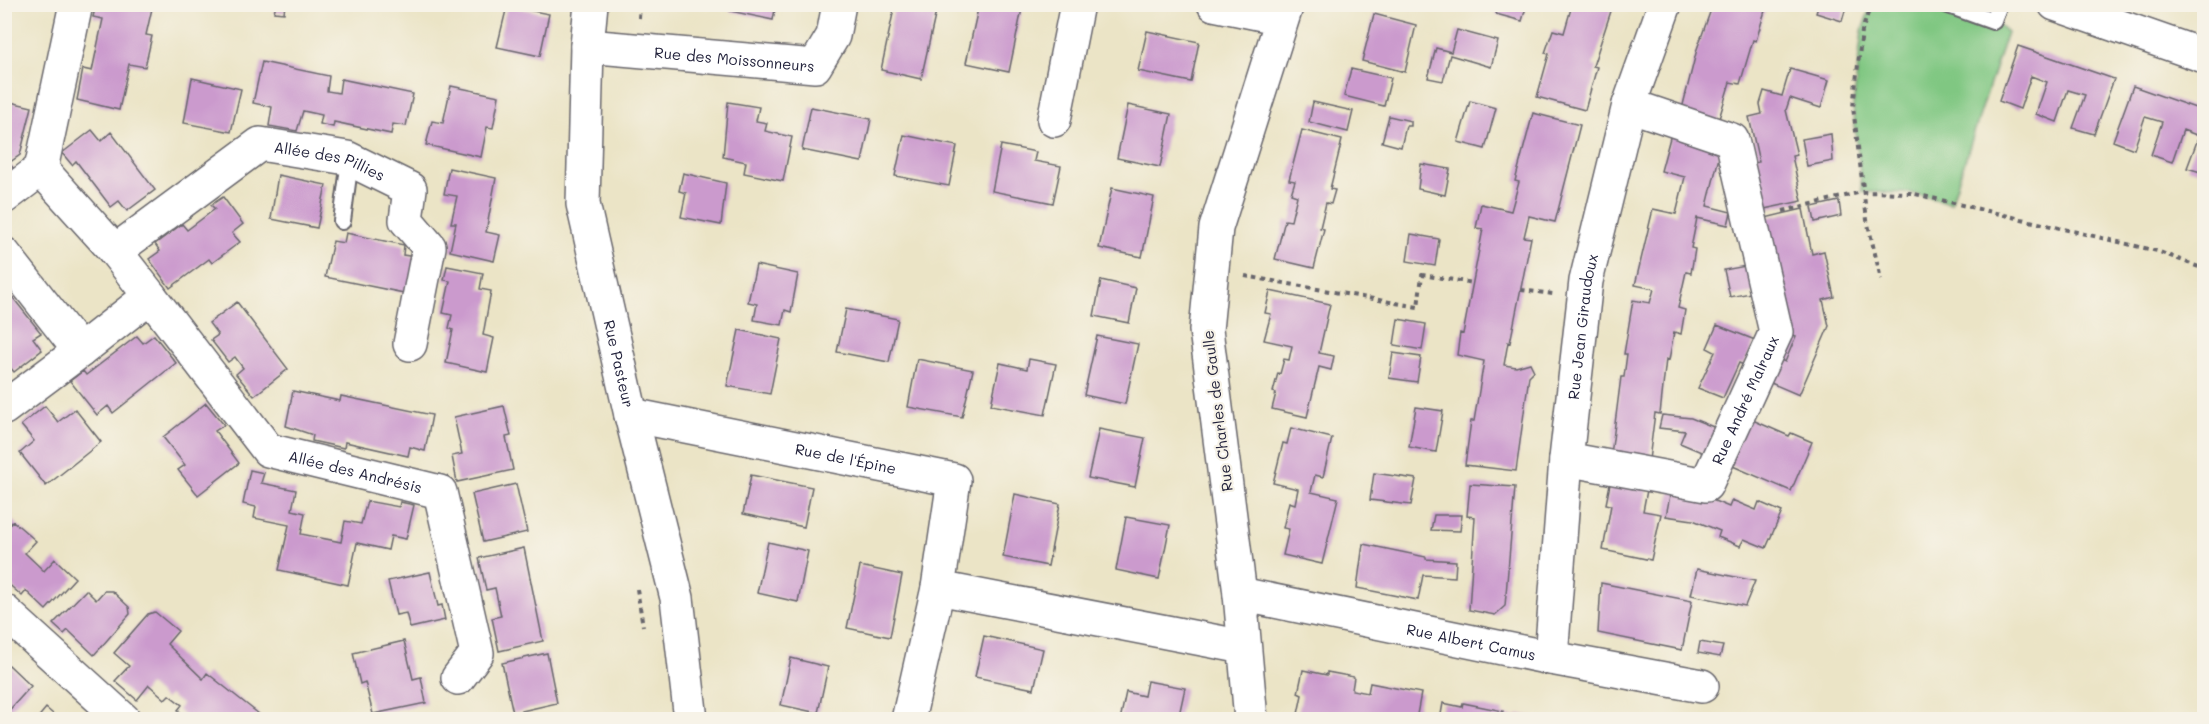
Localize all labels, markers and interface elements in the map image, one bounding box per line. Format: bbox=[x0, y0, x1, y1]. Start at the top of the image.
street label: Rue des Moissonneurs bbox=[653, 42, 815, 76]
street label: Allée des Pillies bbox=[273, 136, 388, 185]
street label: Rue Jean Giraudoux bbox=[1563, 251, 1602, 401]
street label: Rue Pasteur bbox=[600, 318, 639, 410]
street label: Rue Charles de Gaulle bbox=[1197, 329, 1237, 493]
street label: Rue André Malraux bbox=[1707, 332, 1783, 468]
street label: Rue de l'Épine bbox=[793, 438, 898, 478]
street label: Allée des Andrésis bbox=[287, 445, 424, 497]
street label: Rue Albert Camus bbox=[1405, 619, 1538, 665]

